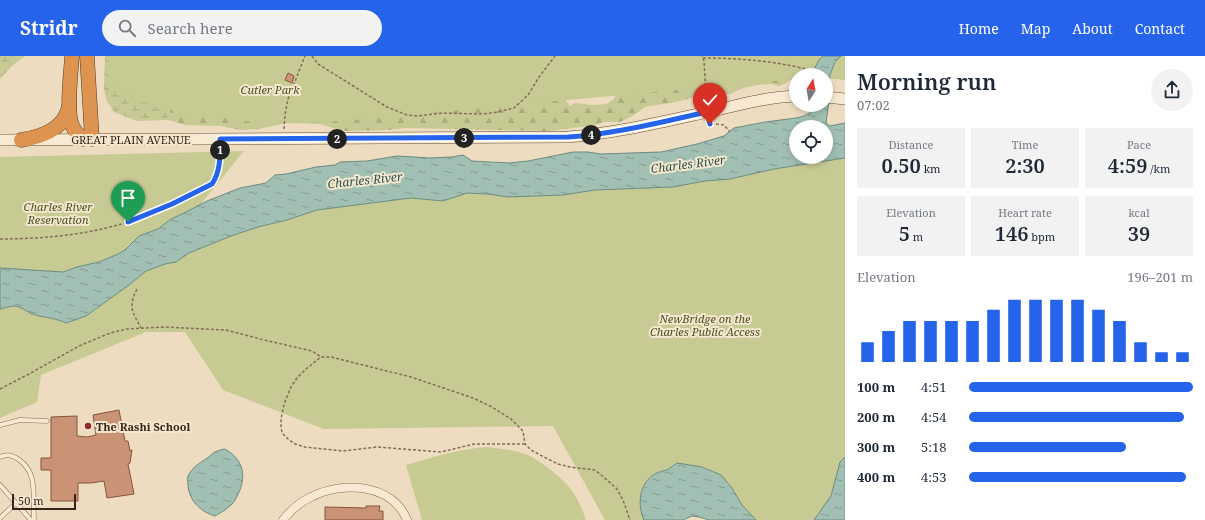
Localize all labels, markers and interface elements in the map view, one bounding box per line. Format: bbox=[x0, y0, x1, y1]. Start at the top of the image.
search box bbox=[102, 10, 382, 46]
text: Stridr bbox=[20, 15, 78, 41]
icon: search bbox=[116, 17, 138, 39]
text: Search here bbox=[148, 18, 233, 38]
text: Home bbox=[959, 19, 999, 38]
text: Map bbox=[1021, 19, 1050, 38]
text: About bbox=[1072, 19, 1113, 38]
text: Contact bbox=[1135, 19, 1185, 38]
text: Morning run bbox=[857, 66, 996, 96]
north arrow bbox=[789, 68, 833, 112]
map controls bbox=[789, 68, 833, 164]
button: share bbox=[1151, 69, 1193, 111]
park label: Cutler Park bbox=[241, 82, 300, 97]
pin bbox=[693, 83, 727, 124]
icon: check bbox=[699, 89, 721, 111]
text: 07:02 bbox=[857, 96, 890, 114]
button: locate bbox=[789, 120, 833, 164]
pin: 4 bbox=[581, 125, 601, 145]
text: 4 bbox=[588, 127, 594, 142]
pin: 3 bbox=[454, 128, 474, 148]
pin: 2 bbox=[327, 129, 347, 149]
text: 3 bbox=[461, 130, 467, 145]
text: 2 bbox=[334, 131, 340, 146]
street label: GREAT PLAIN AVENUE bbox=[71, 132, 191, 147]
text: Distance bbox=[889, 137, 933, 152]
text: Time bbox=[1012, 137, 1038, 152]
text: Pace bbox=[1127, 137, 1151, 152]
pin: 1 bbox=[210, 140, 230, 160]
text: 1 bbox=[217, 142, 223, 157]
water label: Charles River bbox=[650, 151, 727, 177]
text: 0.50 bbox=[881, 152, 921, 179]
text: 2:30 bbox=[1005, 152, 1045, 179]
text: 4:59 bbox=[1108, 152, 1147, 179]
text: km bbox=[921, 161, 941, 176]
text: /km bbox=[1147, 161, 1170, 176]
water label: Charles River bbox=[327, 168, 404, 192]
pin bbox=[111, 181, 145, 222]
icon: arrive bbox=[117, 187, 139, 209]
park label: Charles River Reservation bbox=[24, 199, 93, 227]
text: Elevation bbox=[886, 205, 936, 220]
text: Heart rate bbox=[998, 205, 1052, 220]
text: kcal bbox=[1128, 205, 1150, 220]
text: 5 bbox=[899, 220, 910, 247]
text: 146 bbox=[995, 220, 1029, 247]
text: 39 bbox=[1128, 220, 1150, 247]
text: m bbox=[910, 229, 923, 244]
text: bpm bbox=[1029, 229, 1055, 244]
text: Elevation bbox=[857, 268, 916, 286]
text: 196–201 m bbox=[1127, 268, 1193, 286]
park label: NewBridge on the Charles Public Access bbox=[650, 311, 760, 339]
text: 100 m bbox=[857, 378, 895, 396]
text: 4:51 bbox=[921, 378, 947, 396]
text: 200 m bbox=[857, 408, 895, 426]
text: 4:54 bbox=[921, 408, 947, 426]
place label: The Rashi School bbox=[96, 419, 190, 434]
marker: The Rashi School bbox=[83, 421, 93, 431]
text: 300 m bbox=[857, 438, 895, 456]
text: 5:18 bbox=[921, 438, 947, 456]
text: 400 m bbox=[857, 468, 895, 486]
text: 4:53 bbox=[921, 468, 947, 486]
scale bar bbox=[12, 492, 76, 511]
text: 50 m bbox=[18, 493, 44, 508]

